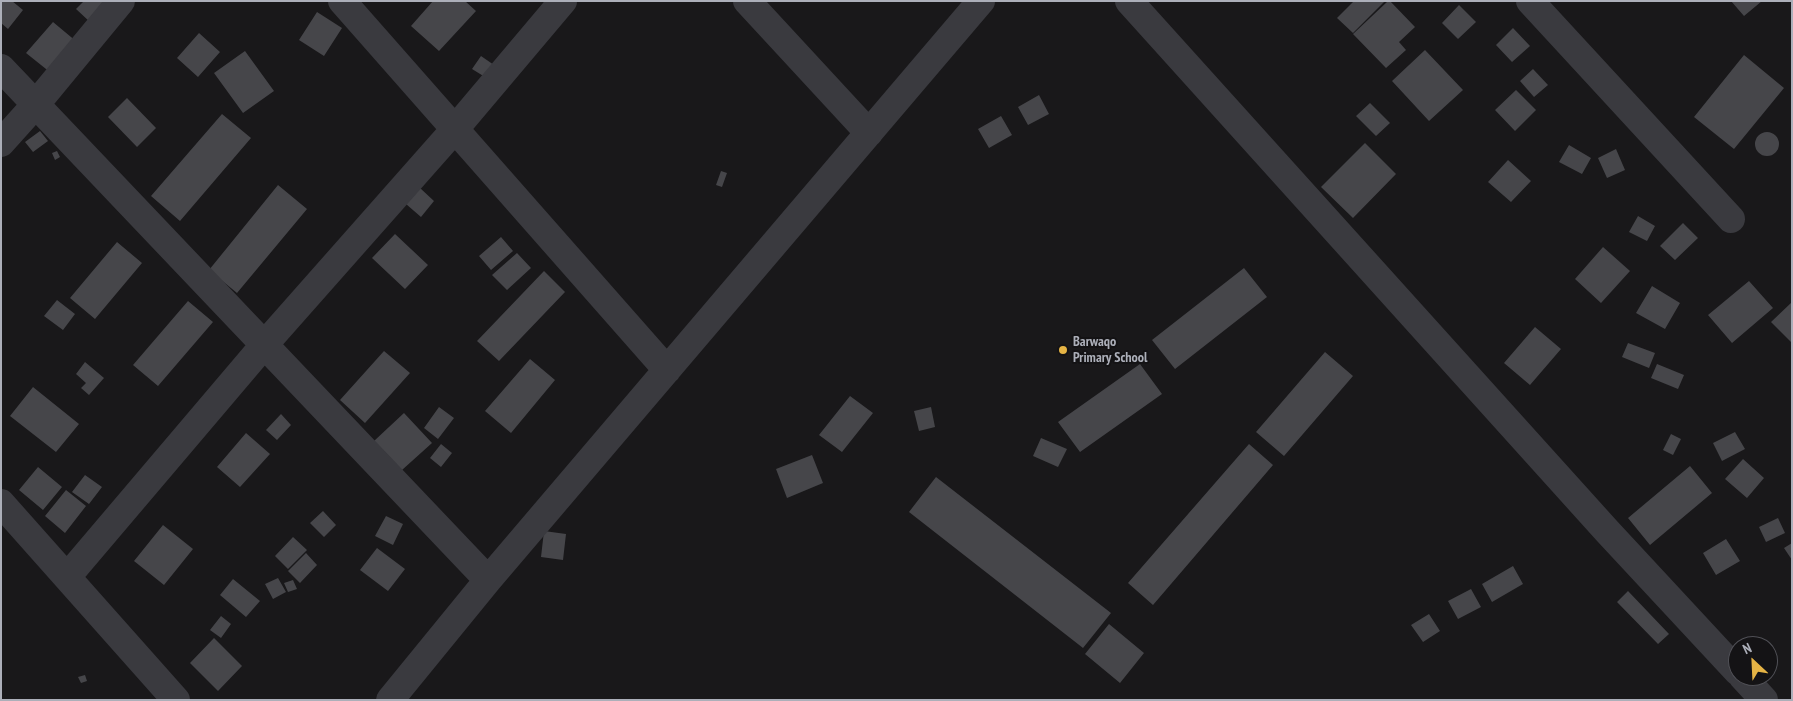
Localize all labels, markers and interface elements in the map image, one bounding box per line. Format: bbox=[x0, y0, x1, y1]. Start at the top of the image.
place label: Barwaqo Primary School bbox=[1073, 334, 1147, 367]
marker: Barwaqo Primary School bbox=[1057, 344, 1069, 356]
north arrow bbox=[1728, 636, 1778, 686]
text: N bbox=[1740, 639, 1754, 658]

